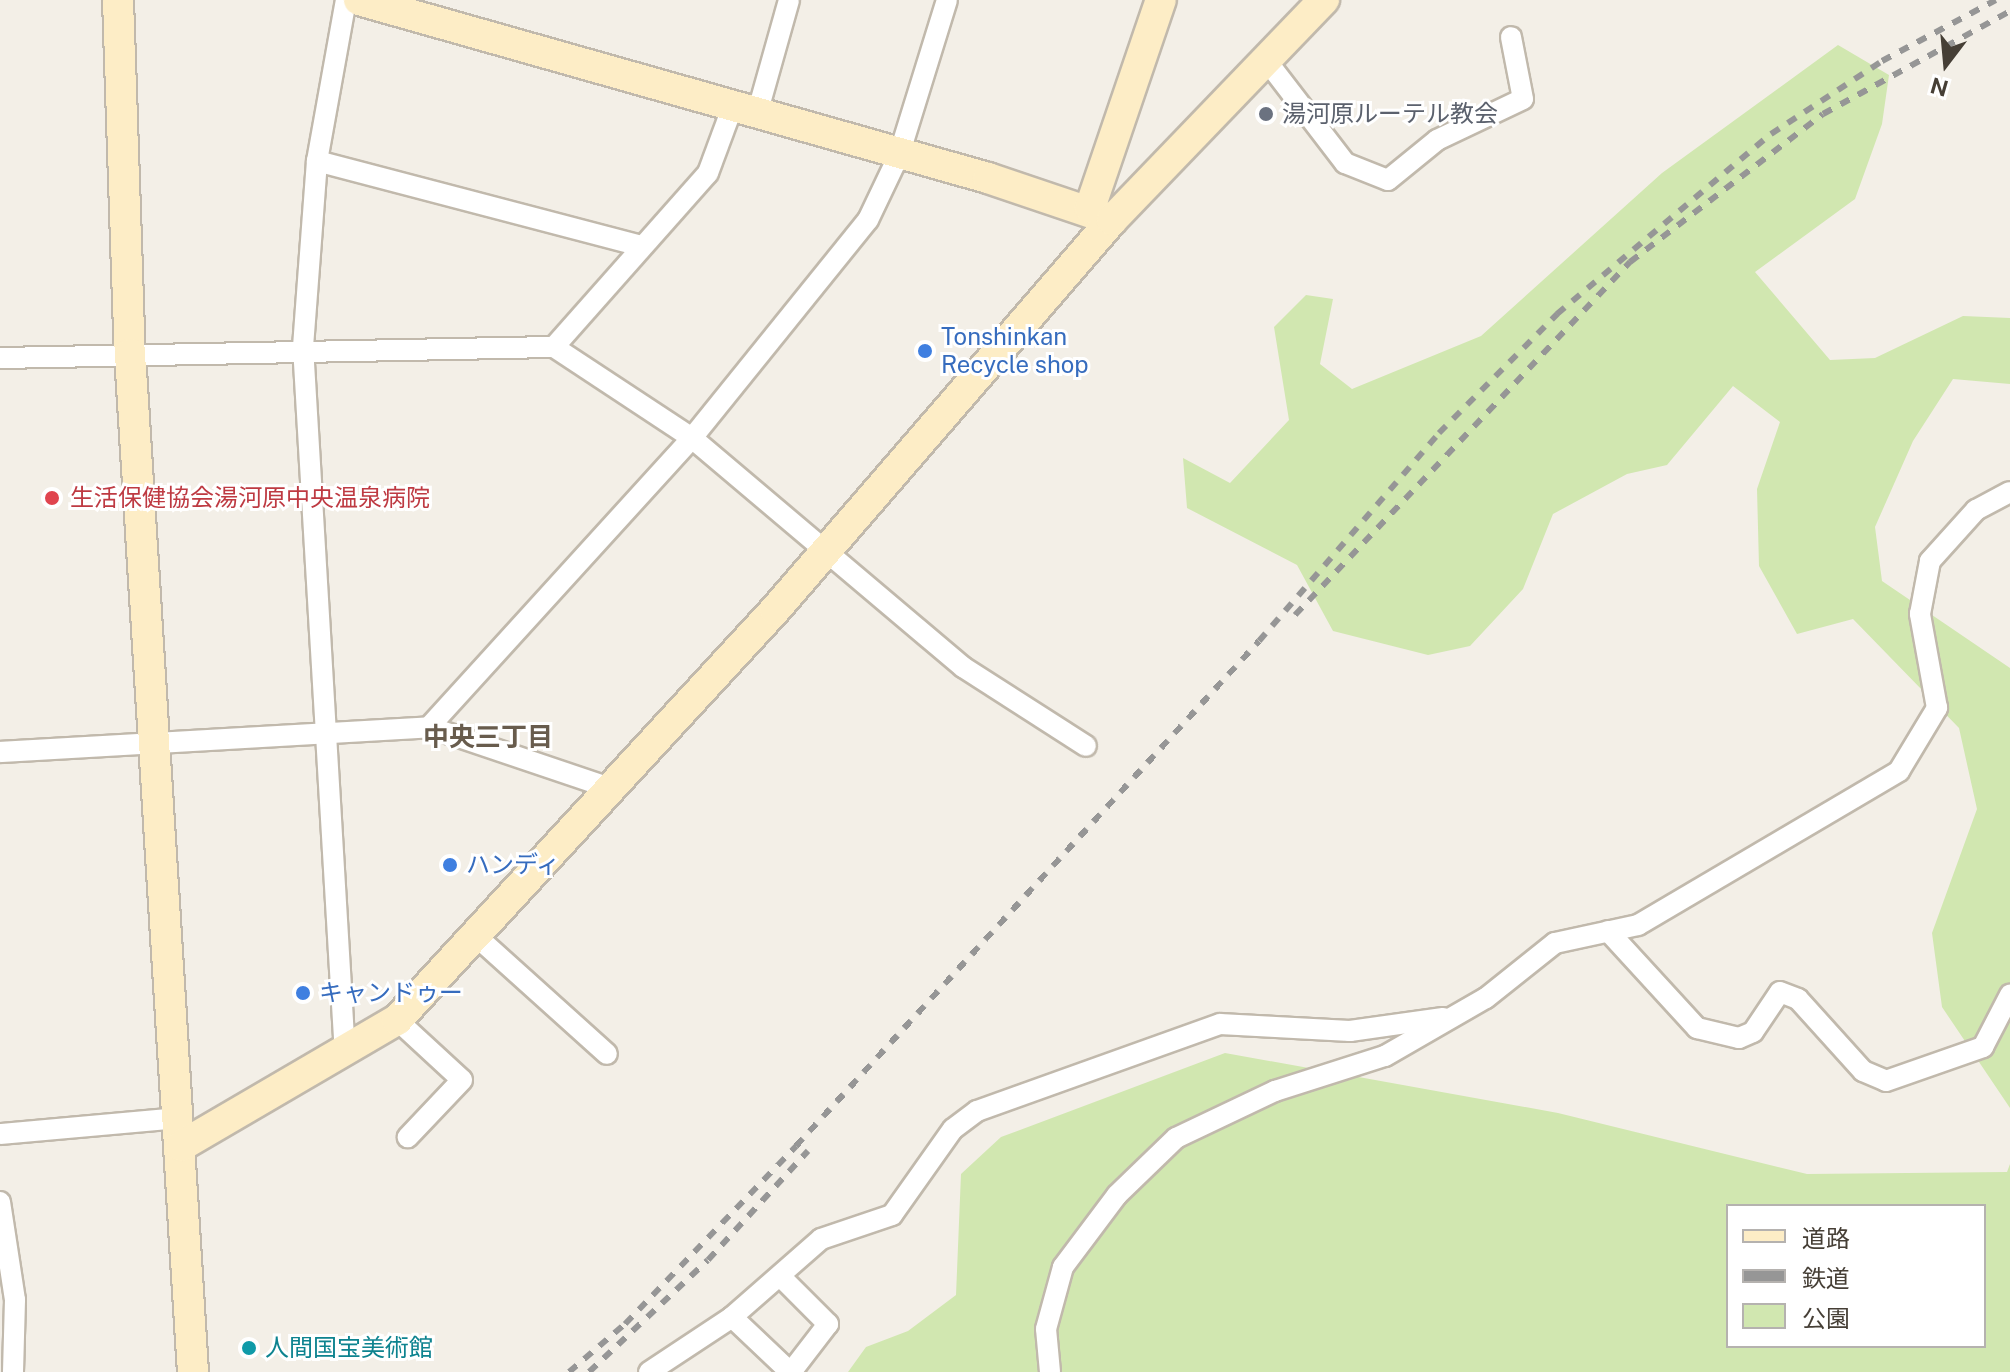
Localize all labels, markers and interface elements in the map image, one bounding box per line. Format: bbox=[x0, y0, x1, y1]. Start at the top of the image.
north arrow bbox=[1906, 24, 1986, 104]
text: N bbox=[1928, 72, 1951, 102]
place label: 湯河原ルーテル教会 bbox=[1282, 100, 1498, 128]
marker: 湯河原ルーテル教会 bbox=[1257, 105, 1275, 123]
place label: Tonshinkan Recycle shop bbox=[941, 323, 1089, 379]
marker: Tonshinkan Recycle shop bbox=[916, 342, 934, 360]
place label: 生活保健協会湯河原中央温泉病院 bbox=[70, 484, 430, 512]
marker: 生活保健協会湯河原中央温泉病院 bbox=[41, 487, 63, 509]
district label: 中央三丁目 bbox=[423, 721, 553, 753]
place label: ハンディ bbox=[466, 851, 562, 879]
marker: ハンディ bbox=[441, 856, 459, 874]
place label: キャンドゥー bbox=[319, 979, 463, 1007]
marker: キャンドゥー bbox=[294, 984, 312, 1002]
legend bbox=[1726, 1204, 1986, 1348]
text: 道路 bbox=[1802, 1224, 1850, 1252]
text: 鉄道 bbox=[1802, 1264, 1850, 1292]
text: 公園 bbox=[1802, 1304, 1850, 1332]
place label: 人間国宝美術館 bbox=[265, 1334, 433, 1362]
marker: 人間国宝美術館 bbox=[240, 1339, 258, 1357]

